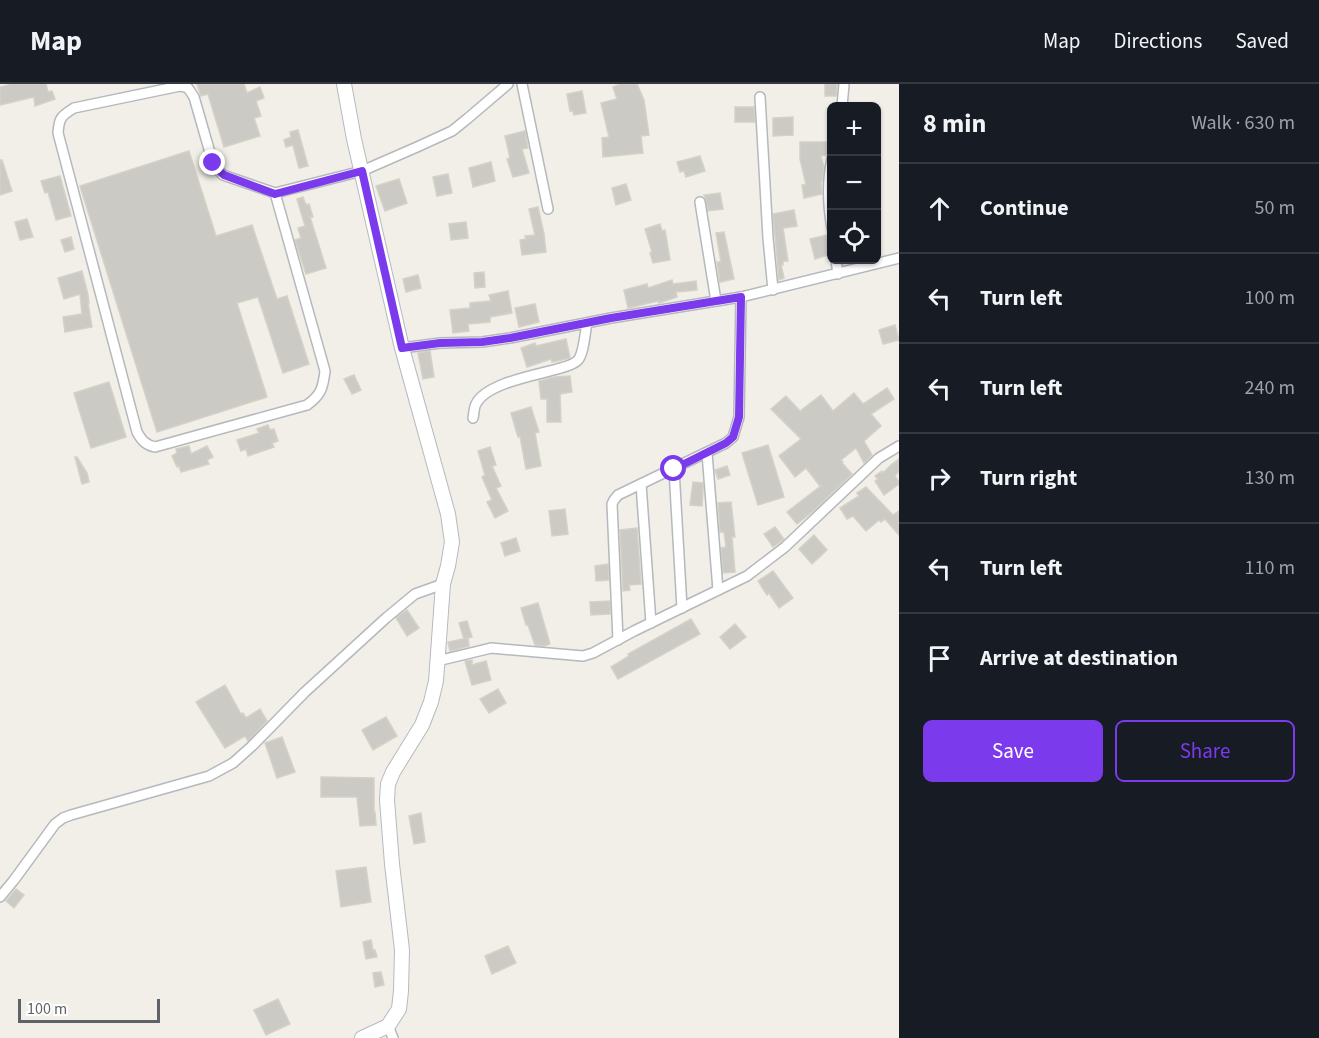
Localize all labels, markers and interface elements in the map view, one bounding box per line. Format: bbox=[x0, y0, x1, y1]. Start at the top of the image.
text: Map bbox=[30, 21, 82, 61]
text: Map bbox=[1043, 26, 1081, 56]
text: Directions bbox=[1114, 26, 1202, 56]
text: Saved bbox=[1235, 26, 1289, 56]
map controls bbox=[827, 102, 881, 264]
button: + bbox=[827, 102, 881, 156]
text: 8 min bbox=[923, 105, 986, 142]
text: Walk · 630 m bbox=[1191, 109, 1295, 137]
route end bbox=[199, 149, 225, 175]
button: − bbox=[827, 156, 881, 210]
icon: ahead bbox=[923, 192, 956, 225]
text: Continue bbox=[980, 192, 1069, 224]
text: 50 m bbox=[1255, 194, 1295, 222]
button: locate bbox=[827, 210, 881, 264]
icon: left bbox=[923, 282, 956, 315]
text: Turn left bbox=[980, 282, 1062, 314]
text: 100 m bbox=[1245, 284, 1295, 312]
icon: left bbox=[923, 372, 956, 405]
text: Turn left bbox=[980, 372, 1062, 404]
text: 240 m bbox=[1245, 374, 1295, 402]
route start bbox=[660, 455, 686, 481]
icon: right bbox=[923, 462, 956, 495]
text: Turn right bbox=[980, 462, 1077, 494]
text: 130 m bbox=[1245, 464, 1295, 492]
icon: left bbox=[923, 552, 956, 585]
text: Turn left bbox=[980, 552, 1062, 584]
text: 110 m bbox=[1245, 554, 1295, 582]
icon: arrive bbox=[923, 642, 956, 675]
text: Arrive at destination bbox=[980, 642, 1178, 674]
button: Save bbox=[923, 720, 1103, 782]
button: Share bbox=[1115, 720, 1295, 782]
scale bar bbox=[18, 996, 160, 1024]
text: 100 m bbox=[27, 998, 67, 1020]

